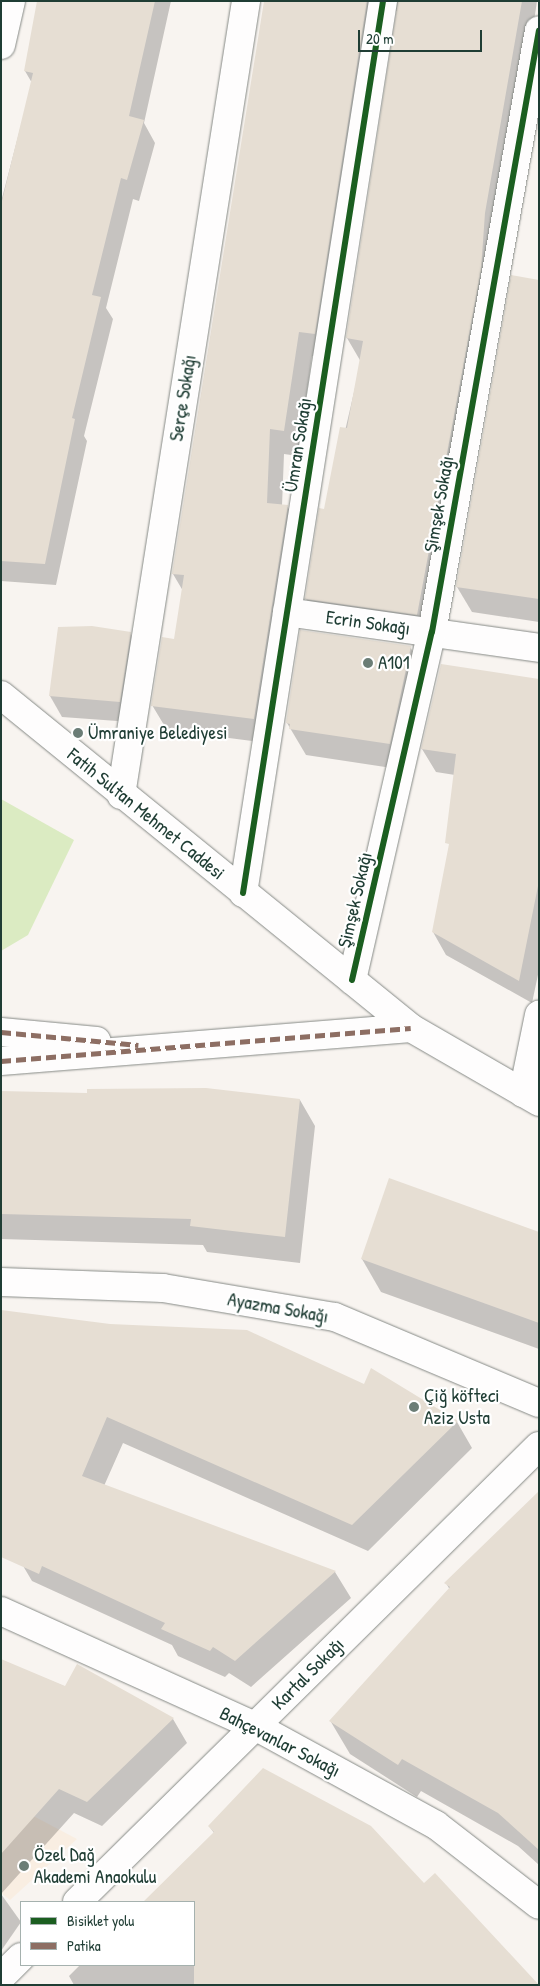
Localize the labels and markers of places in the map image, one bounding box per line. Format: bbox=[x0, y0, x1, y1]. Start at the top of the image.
place label: A101 bbox=[378, 652, 410, 674]
marker: A101 bbox=[362, 657, 374, 669]
place label: Ümraniye Belediyesi bbox=[88, 722, 228, 744]
marker: Ümraniye Belediyesi bbox=[72, 727, 84, 739]
place label: Çiğ köfteci Aziz Usta bbox=[424, 1385, 500, 1429]
marker: Çiğ köfteci Aziz Usta bbox=[408, 1401, 420, 1413]
place label: Özel Dağ Akademi Anaokulu bbox=[34, 1844, 156, 1888]
marker: Özel Dağ Akademi Anaokulu bbox=[18, 1860, 30, 1872]

